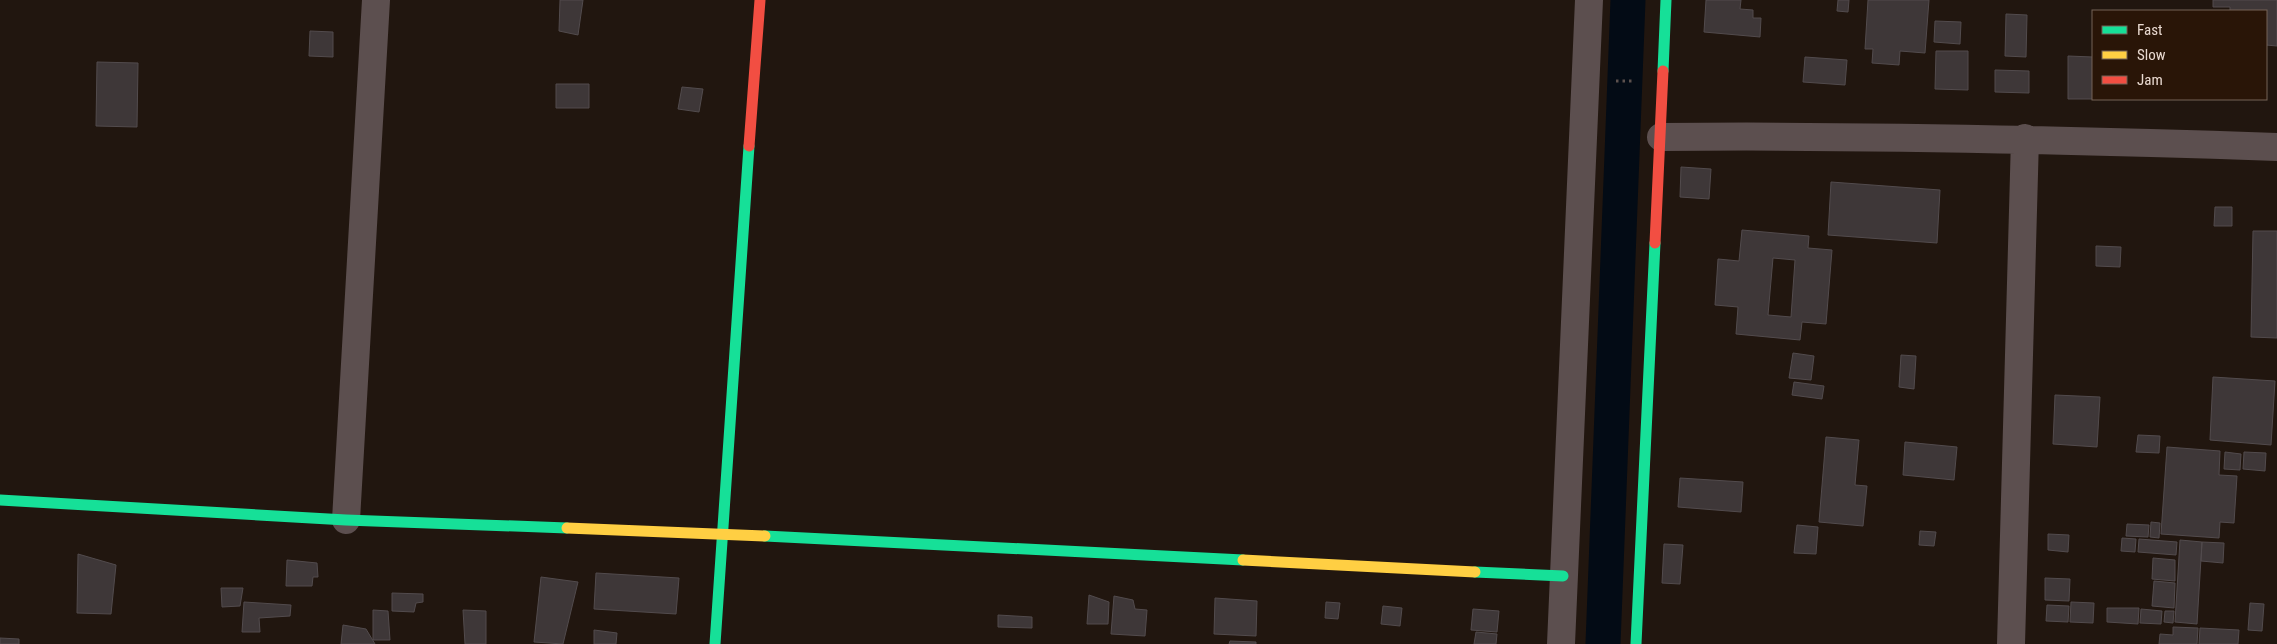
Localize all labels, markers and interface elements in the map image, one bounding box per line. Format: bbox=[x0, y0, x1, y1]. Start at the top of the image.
legend bbox=[2092, 10, 2267, 100]
text: Fast bbox=[2137, 21, 2162, 39]
text: Slow bbox=[2137, 46, 2166, 64]
text: Jam bbox=[2137, 71, 2163, 89]

